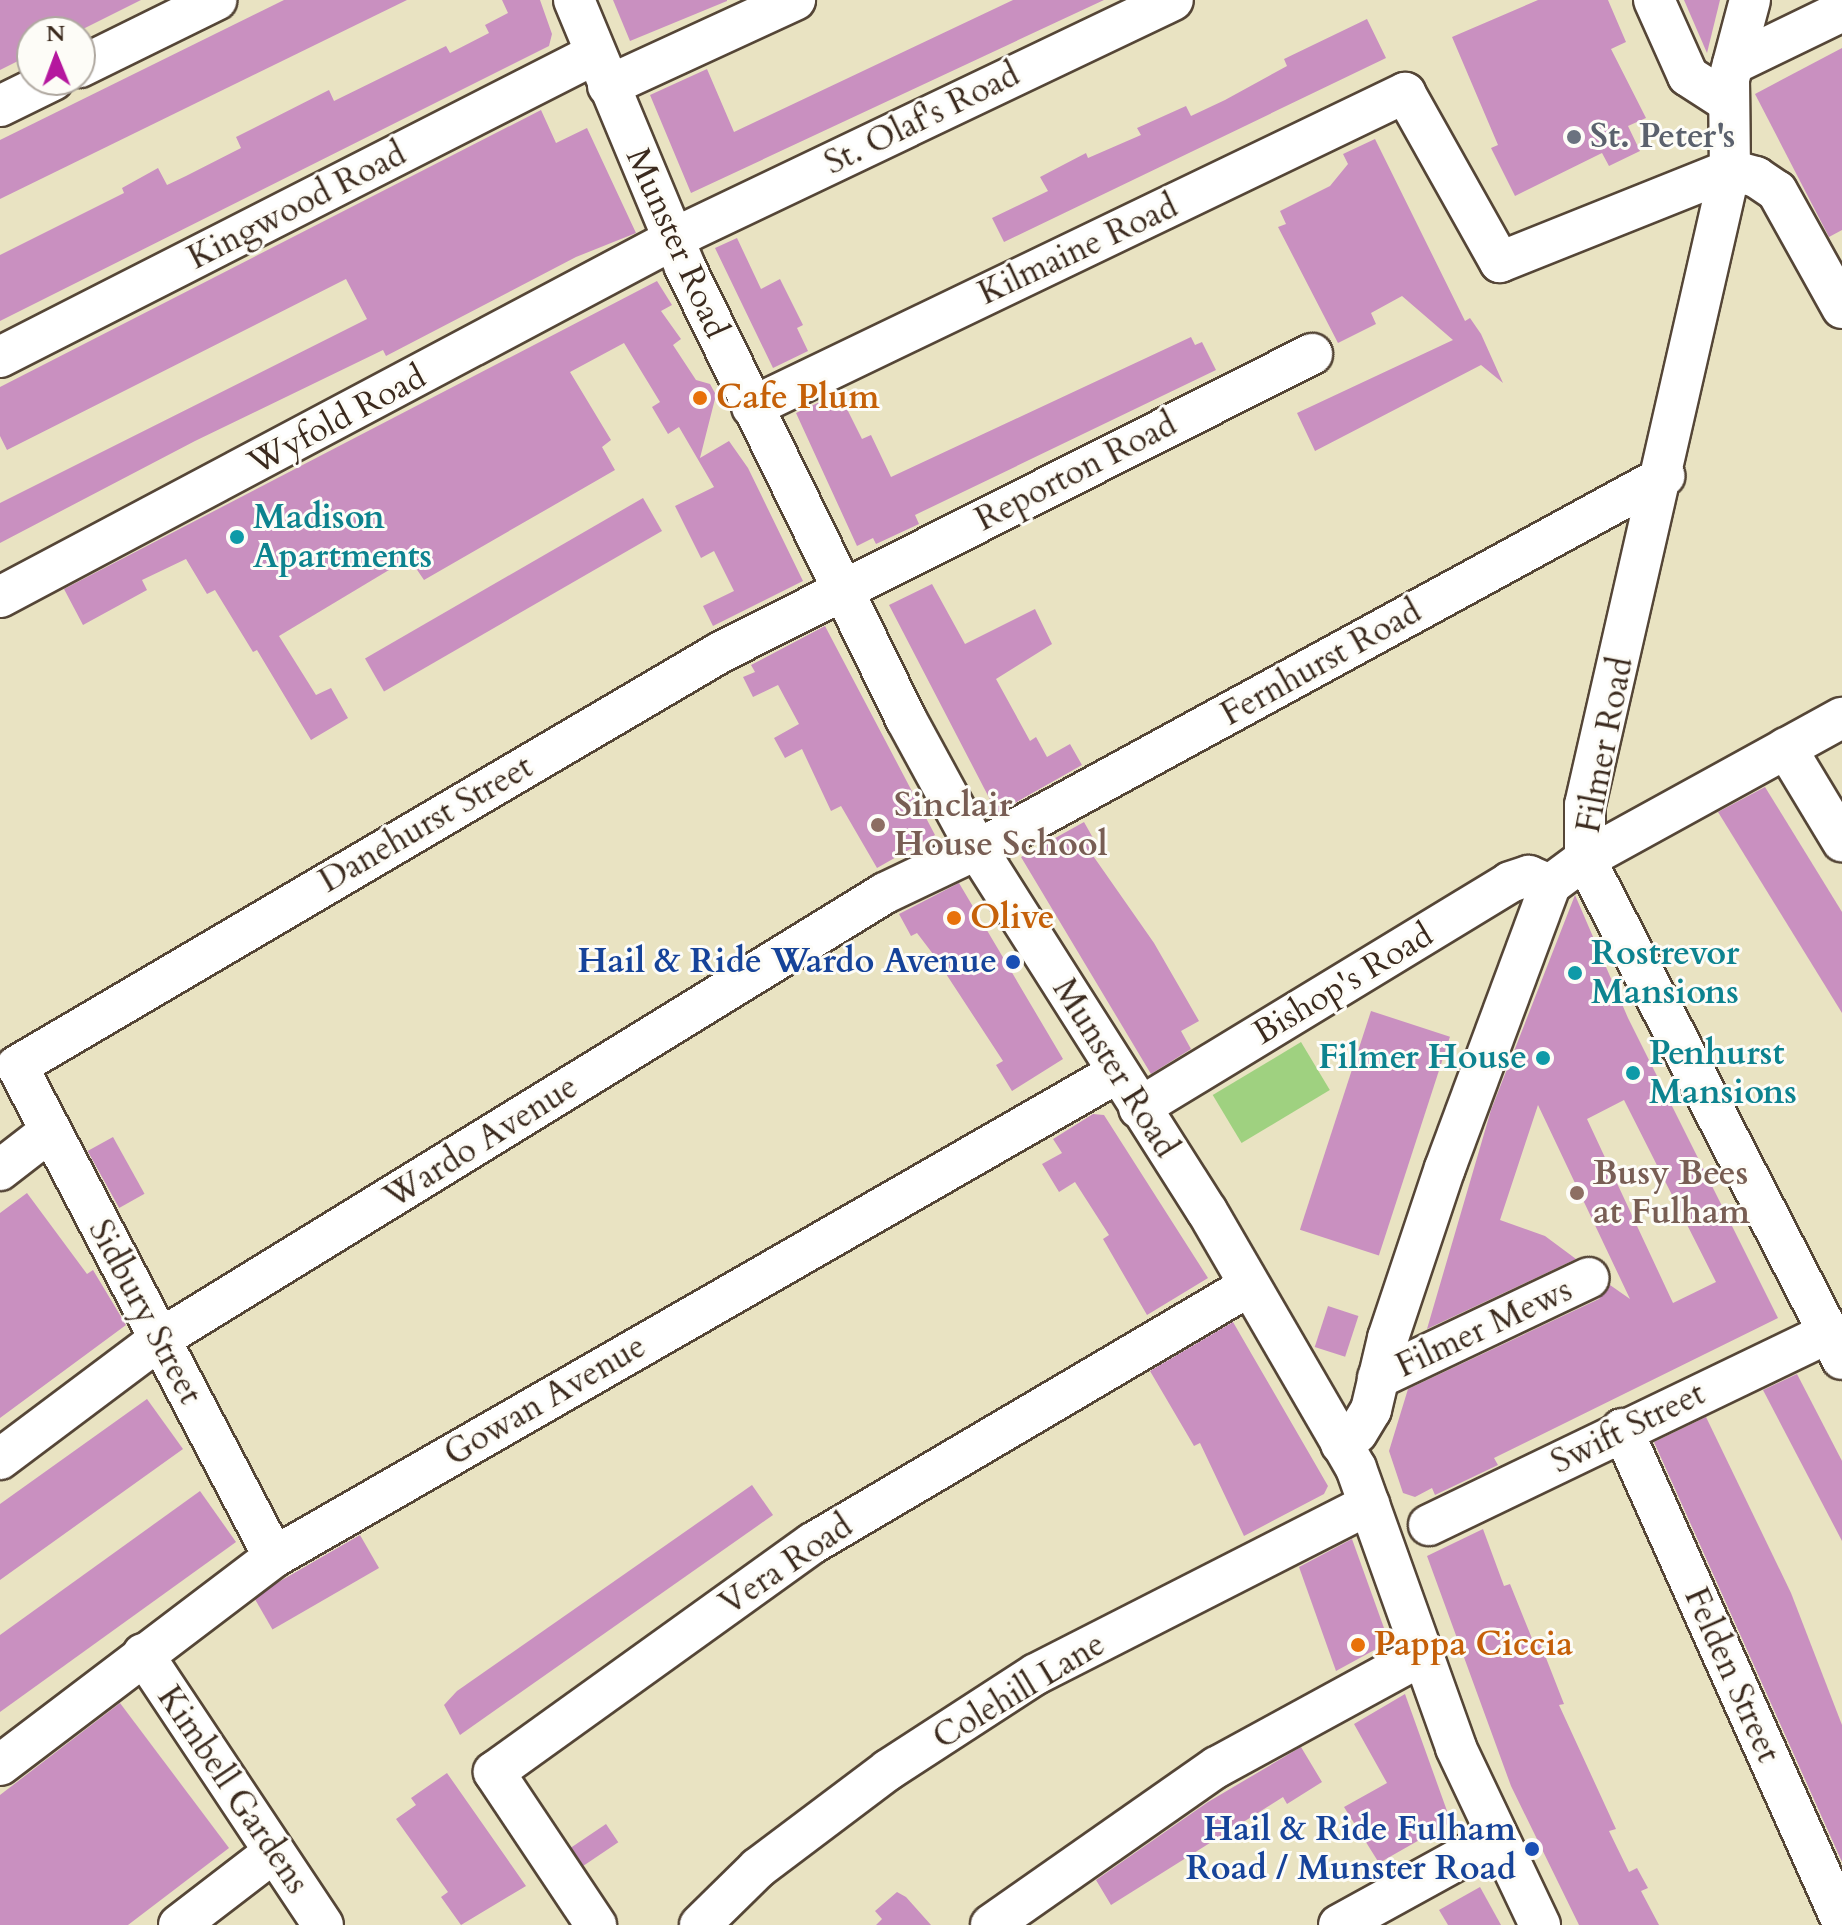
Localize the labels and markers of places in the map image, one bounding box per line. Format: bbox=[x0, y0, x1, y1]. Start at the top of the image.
place label: St. Peter's bbox=[1590, 117, 1735, 157]
marker: St. Peter's bbox=[1565, 128, 1583, 146]
place label: Cafe Plum bbox=[716, 378, 880, 418]
marker: Cafe Plum bbox=[691, 389, 709, 407]
place label: Madison Apartments bbox=[253, 497, 432, 576]
marker: Madison Apartments bbox=[228, 528, 246, 546]
place label: Sinclair House School bbox=[894, 785, 1108, 864]
marker: Sinclair House School bbox=[869, 816, 887, 834]
place label: Olive bbox=[970, 898, 1055, 938]
marker: Olive bbox=[945, 909, 963, 927]
place label: Rostrevor Mansions bbox=[1591, 933, 1739, 1012]
place label: Hail & Ride Wardo Avenue bbox=[578, 942, 997, 982]
marker: Hail & Ride Wardo Avenue bbox=[1004, 953, 1022, 971]
marker: Rostrevor Mansions bbox=[1566, 964, 1584, 982]
place label: Penhurst Mansions bbox=[1649, 1033, 1797, 1112]
place label: Filmer House bbox=[1318, 1038, 1527, 1078]
marker: Filmer House bbox=[1534, 1049, 1552, 1067]
marker: Penhurst Mansions bbox=[1624, 1064, 1642, 1082]
place label: Busy Bees at Fulham bbox=[1593, 1153, 1750, 1232]
marker: Busy Bees at Fulham bbox=[1568, 1184, 1586, 1202]
place label: Pappa Ciccia bbox=[1374, 1625, 1573, 1665]
marker: Pappa Ciccia bbox=[1349, 1636, 1367, 1654]
place label: Hail & Ride Fulham Road / Munster Road bbox=[1186, 1809, 1516, 1888]
marker: Hail & Ride Fulham Road / Munster Road bbox=[1523, 1840, 1541, 1858]

